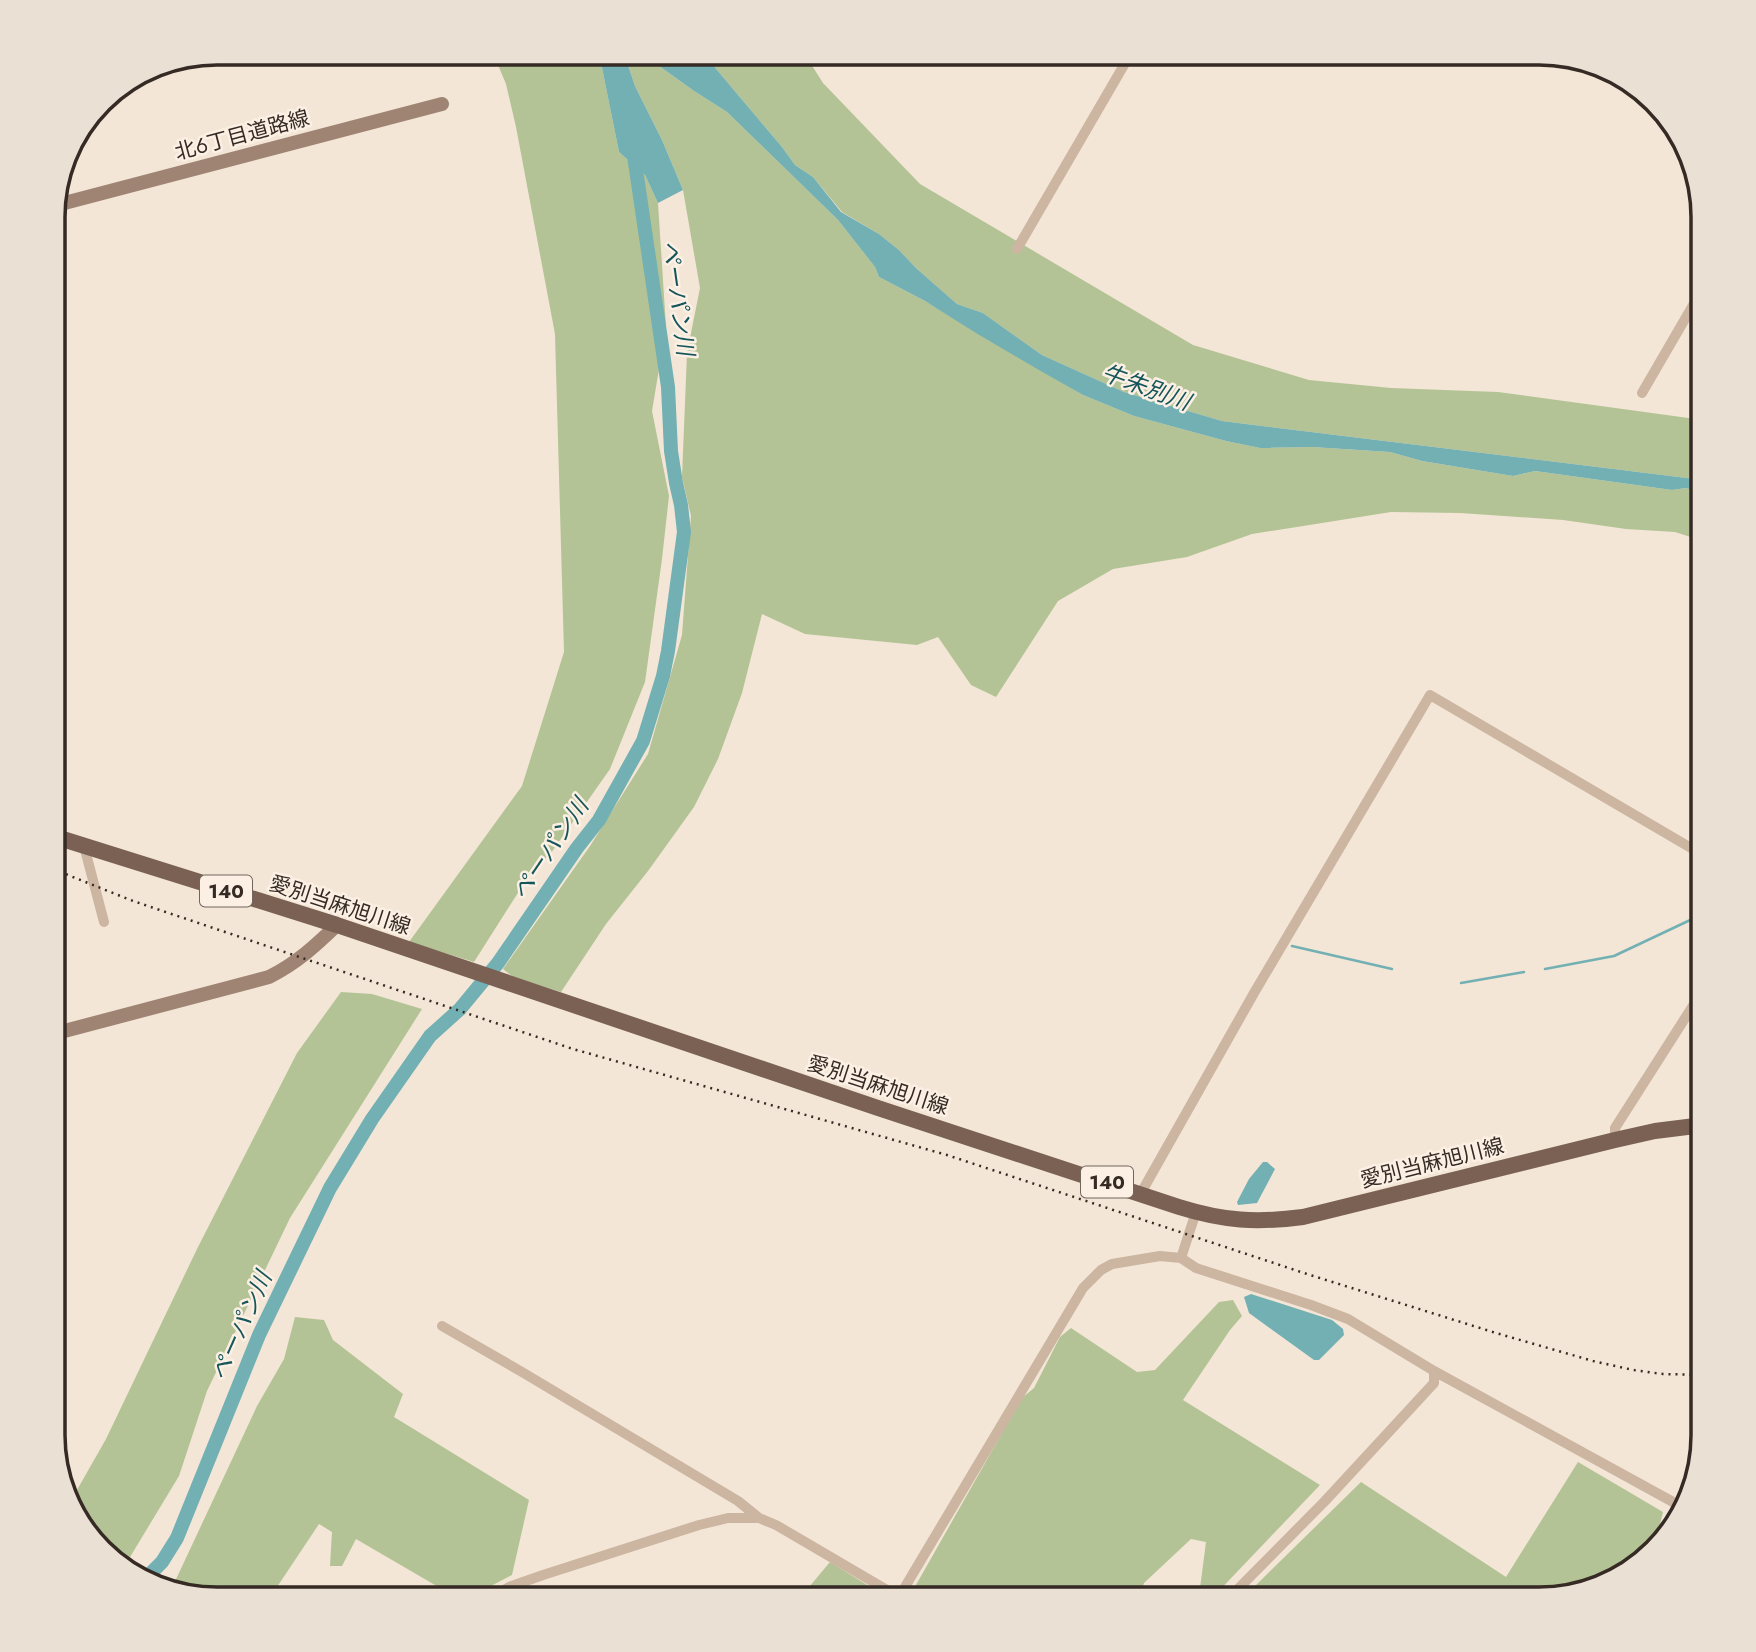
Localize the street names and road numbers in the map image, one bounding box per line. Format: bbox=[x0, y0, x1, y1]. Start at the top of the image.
street label: 北6丁目道路線 bbox=[171, 103, 313, 167]
street label: 愛別当麻旭川線 bbox=[265, 868, 415, 942]
road number: 140 bbox=[200, 876, 252, 906]
street label: 愛別当麻旭川線 bbox=[803, 1048, 953, 1122]
street label: 愛別当麻旭川線 bbox=[1357, 1131, 1507, 1195]
road number: 140 bbox=[1081, 1166, 1133, 1198]

